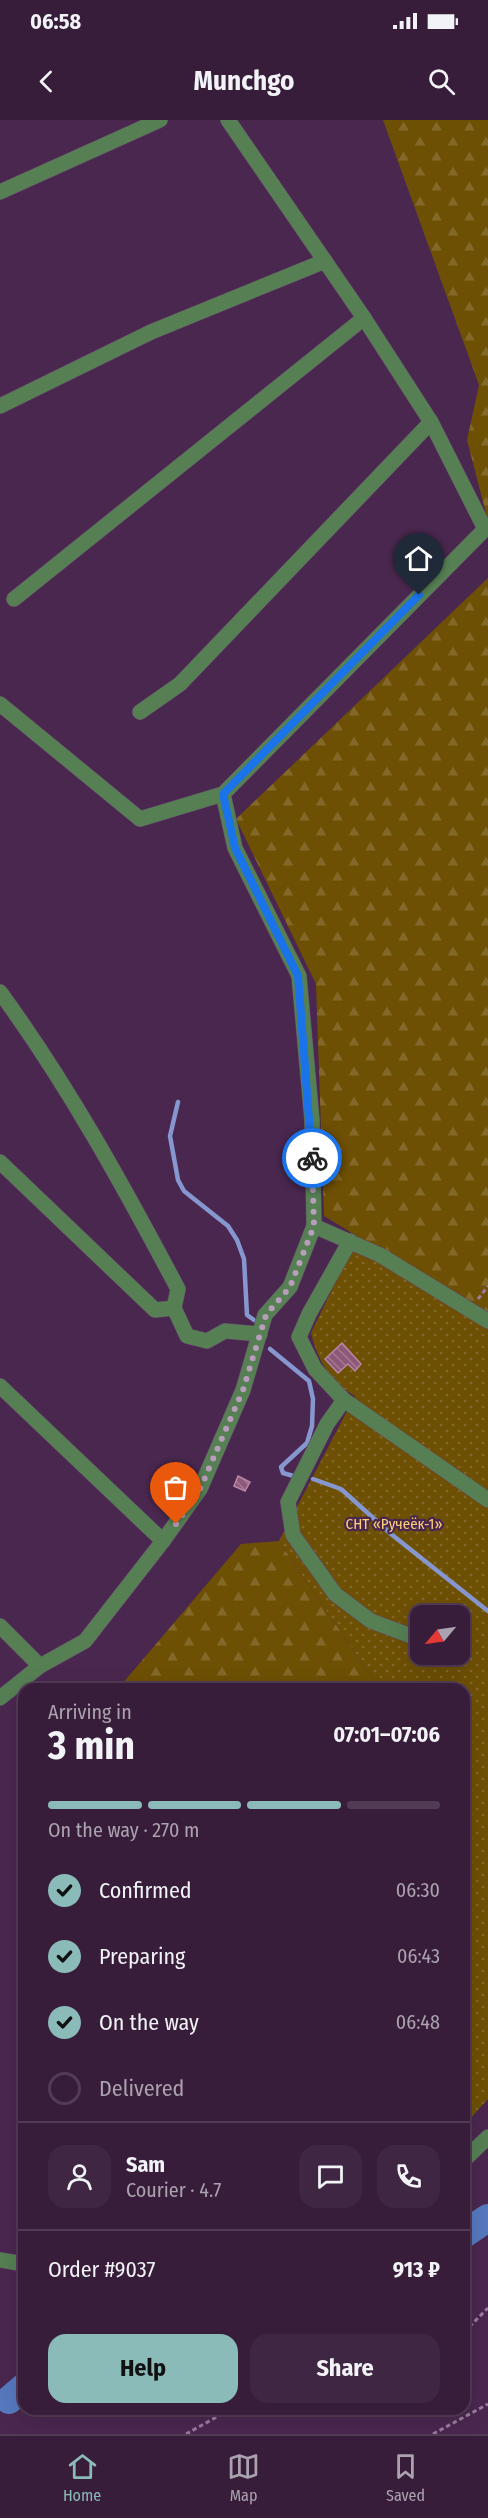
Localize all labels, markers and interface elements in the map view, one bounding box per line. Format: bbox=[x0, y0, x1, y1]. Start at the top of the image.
text: 06:58 bbox=[30, 8, 81, 35]
icon: back bbox=[30, 65, 63, 98]
text: Munchgo bbox=[194, 65, 294, 97]
icon: search bbox=[425, 65, 458, 98]
pin bbox=[393, 533, 444, 595]
icon: home bbox=[402, 542, 435, 575]
courier bbox=[282, 1128, 342, 1188]
icon: bike bbox=[296, 1142, 329, 1175]
pin bbox=[150, 1462, 201, 1524]
icon: bag bbox=[159, 1471, 192, 1504]
park label: СНТ «Ручеёк-1» bbox=[346, 1515, 442, 1533]
north arrow bbox=[410, 1605, 470, 1665]
map controls bbox=[410, 1605, 470, 1665]
text: Arriving in bbox=[48, 1700, 132, 1724]
text: 07:01–07:06 bbox=[333, 1721, 440, 1748]
text: 3 min bbox=[48, 1723, 135, 1769]
text: On the way · 270 m bbox=[48, 1818, 199, 1842]
icon: check bbox=[48, 1874, 81, 1907]
text: Confirmed bbox=[99, 1877, 192, 1904]
text: 06:30 bbox=[396, 1878, 440, 1902]
icon: check bbox=[48, 1940, 81, 1973]
text: Preparing bbox=[99, 1943, 185, 1970]
text: 06:43 bbox=[397, 1944, 440, 1968]
icon: check bbox=[48, 2006, 81, 2039]
text: On the way bbox=[99, 2009, 199, 2036]
text: 06:48 bbox=[396, 2010, 440, 2034]
text: Delivered bbox=[99, 2075, 184, 2102]
button: person bbox=[48, 2145, 111, 2208]
button: chat bbox=[299, 2145, 362, 2208]
button: phone bbox=[377, 2145, 440, 2208]
text: Sam bbox=[126, 2151, 165, 2178]
text: Courier · 4.7 bbox=[126, 2178, 221, 2202]
text: Order #9037 bbox=[48, 2256, 155, 2283]
text: 913 ₽ bbox=[393, 2256, 440, 2283]
button: Help bbox=[48, 2334, 238, 2403]
button: Share bbox=[250, 2334, 440, 2403]
tab: Home bbox=[63, 2450, 101, 2505]
tab: Map bbox=[227, 2450, 260, 2505]
tab: Saved bbox=[386, 2450, 425, 2505]

